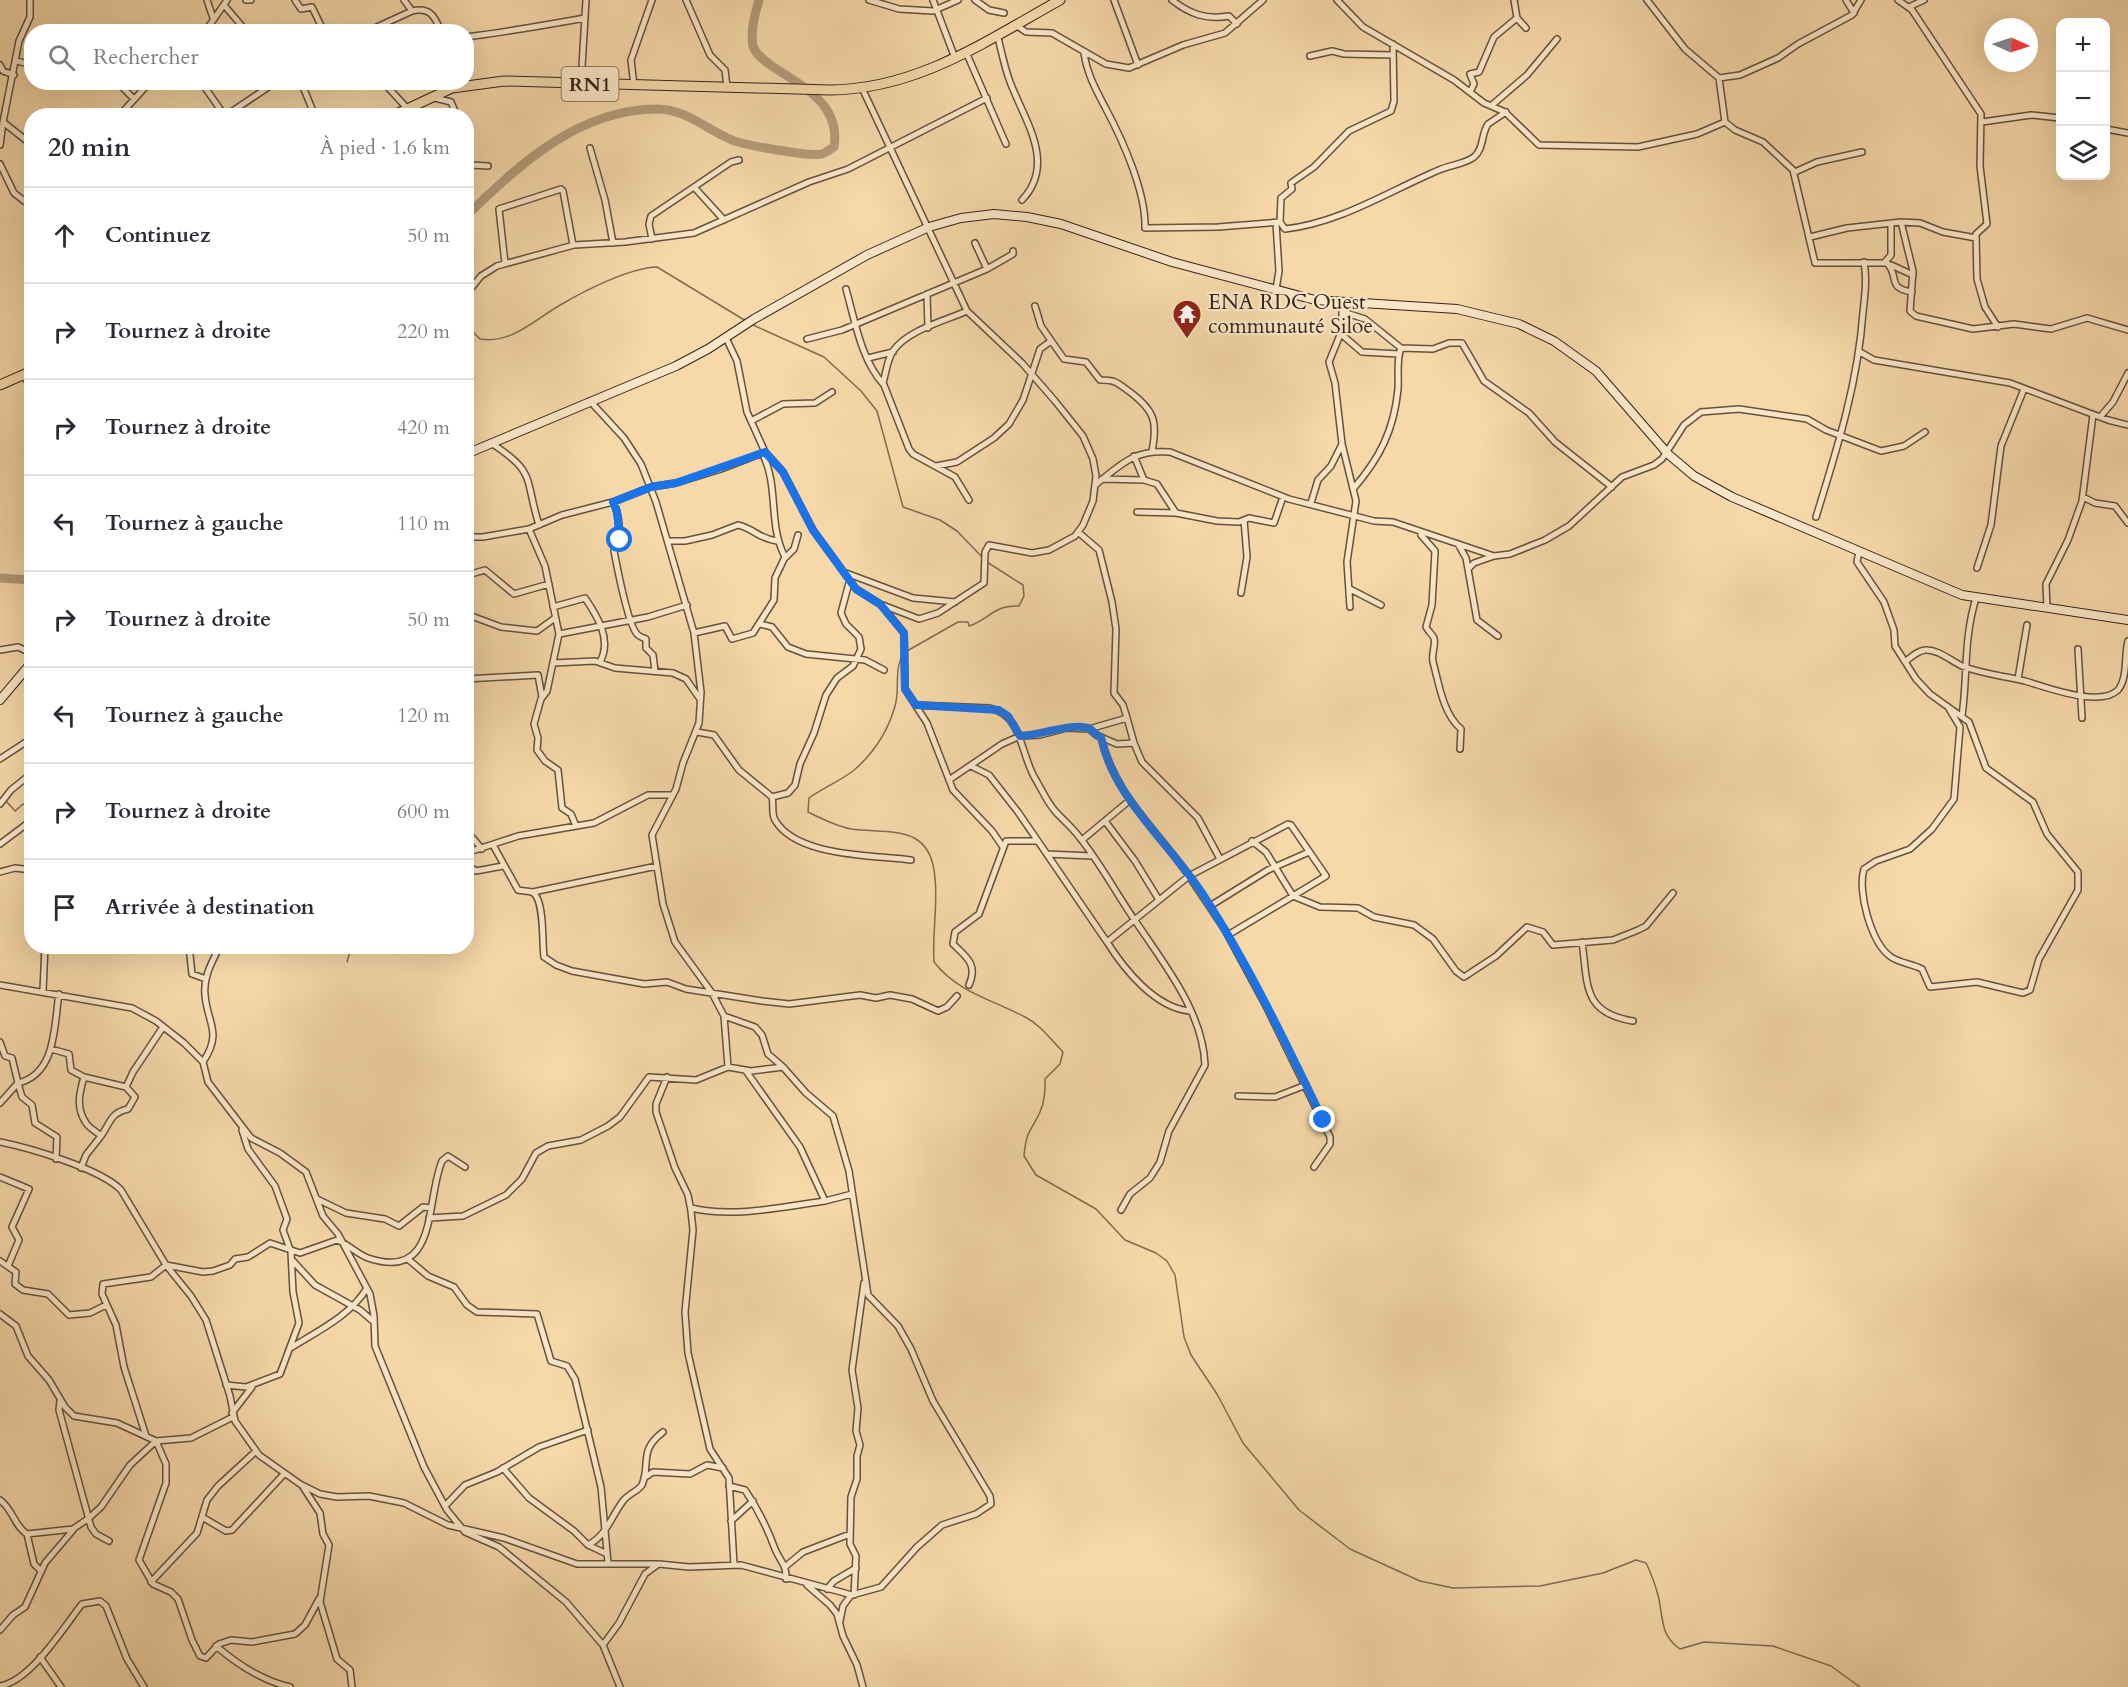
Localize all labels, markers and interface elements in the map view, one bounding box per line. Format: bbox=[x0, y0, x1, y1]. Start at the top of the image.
north arrow bbox=[1984, 18, 2038, 72]
map controls bbox=[2056, 18, 2110, 180]
button: + bbox=[2056, 18, 2110, 72]
search box bbox=[24, 24, 474, 90]
icon: search bbox=[45, 41, 78, 74]
text: Rechercher bbox=[93, 42, 198, 72]
road number: RN1 bbox=[562, 67, 618, 101]
button: − bbox=[2056, 72, 2110, 126]
button: layers bbox=[2056, 126, 2110, 180]
text: 20 min bbox=[48, 130, 131, 165]
text: À pied · 1.6 km bbox=[320, 134, 450, 161]
icon: ahead bbox=[48, 219, 81, 252]
text: Continuez bbox=[105, 220, 211, 250]
text: 50 m bbox=[407, 222, 450, 249]
place label: ENA RDC Ouest communauté Siloe bbox=[1208, 288, 1373, 341]
temple icon: ENA RDC Ouest communauté Siloe bbox=[1171, 298, 1203, 340]
icon: right bbox=[48, 315, 81, 348]
text: Tournez à droite bbox=[105, 316, 271, 346]
text: 220 m bbox=[397, 318, 450, 345]
icon: right bbox=[48, 411, 81, 444]
text: Tournez à droite bbox=[105, 412, 271, 442]
text: 420 m bbox=[397, 414, 450, 441]
icon: left bbox=[48, 507, 81, 540]
text: Tournez à gauche bbox=[105, 508, 284, 538]
text: 110 m bbox=[397, 510, 450, 537]
route start bbox=[606, 526, 632, 552]
icon: right bbox=[48, 603, 81, 636]
text: Tournez à droite bbox=[105, 604, 271, 634]
text: 50 m bbox=[407, 606, 450, 633]
icon: left bbox=[48, 699, 81, 732]
text: Tournez à gauche bbox=[105, 700, 284, 730]
text: 120 m bbox=[397, 702, 450, 729]
icon: right bbox=[48, 795, 81, 828]
text: Tournez à droite bbox=[105, 796, 271, 826]
text: 600 m bbox=[397, 798, 450, 825]
icon: arrive bbox=[48, 891, 81, 924]
text: Arrivée à destination bbox=[105, 892, 315, 922]
route end bbox=[1309, 1106, 1335, 1132]

